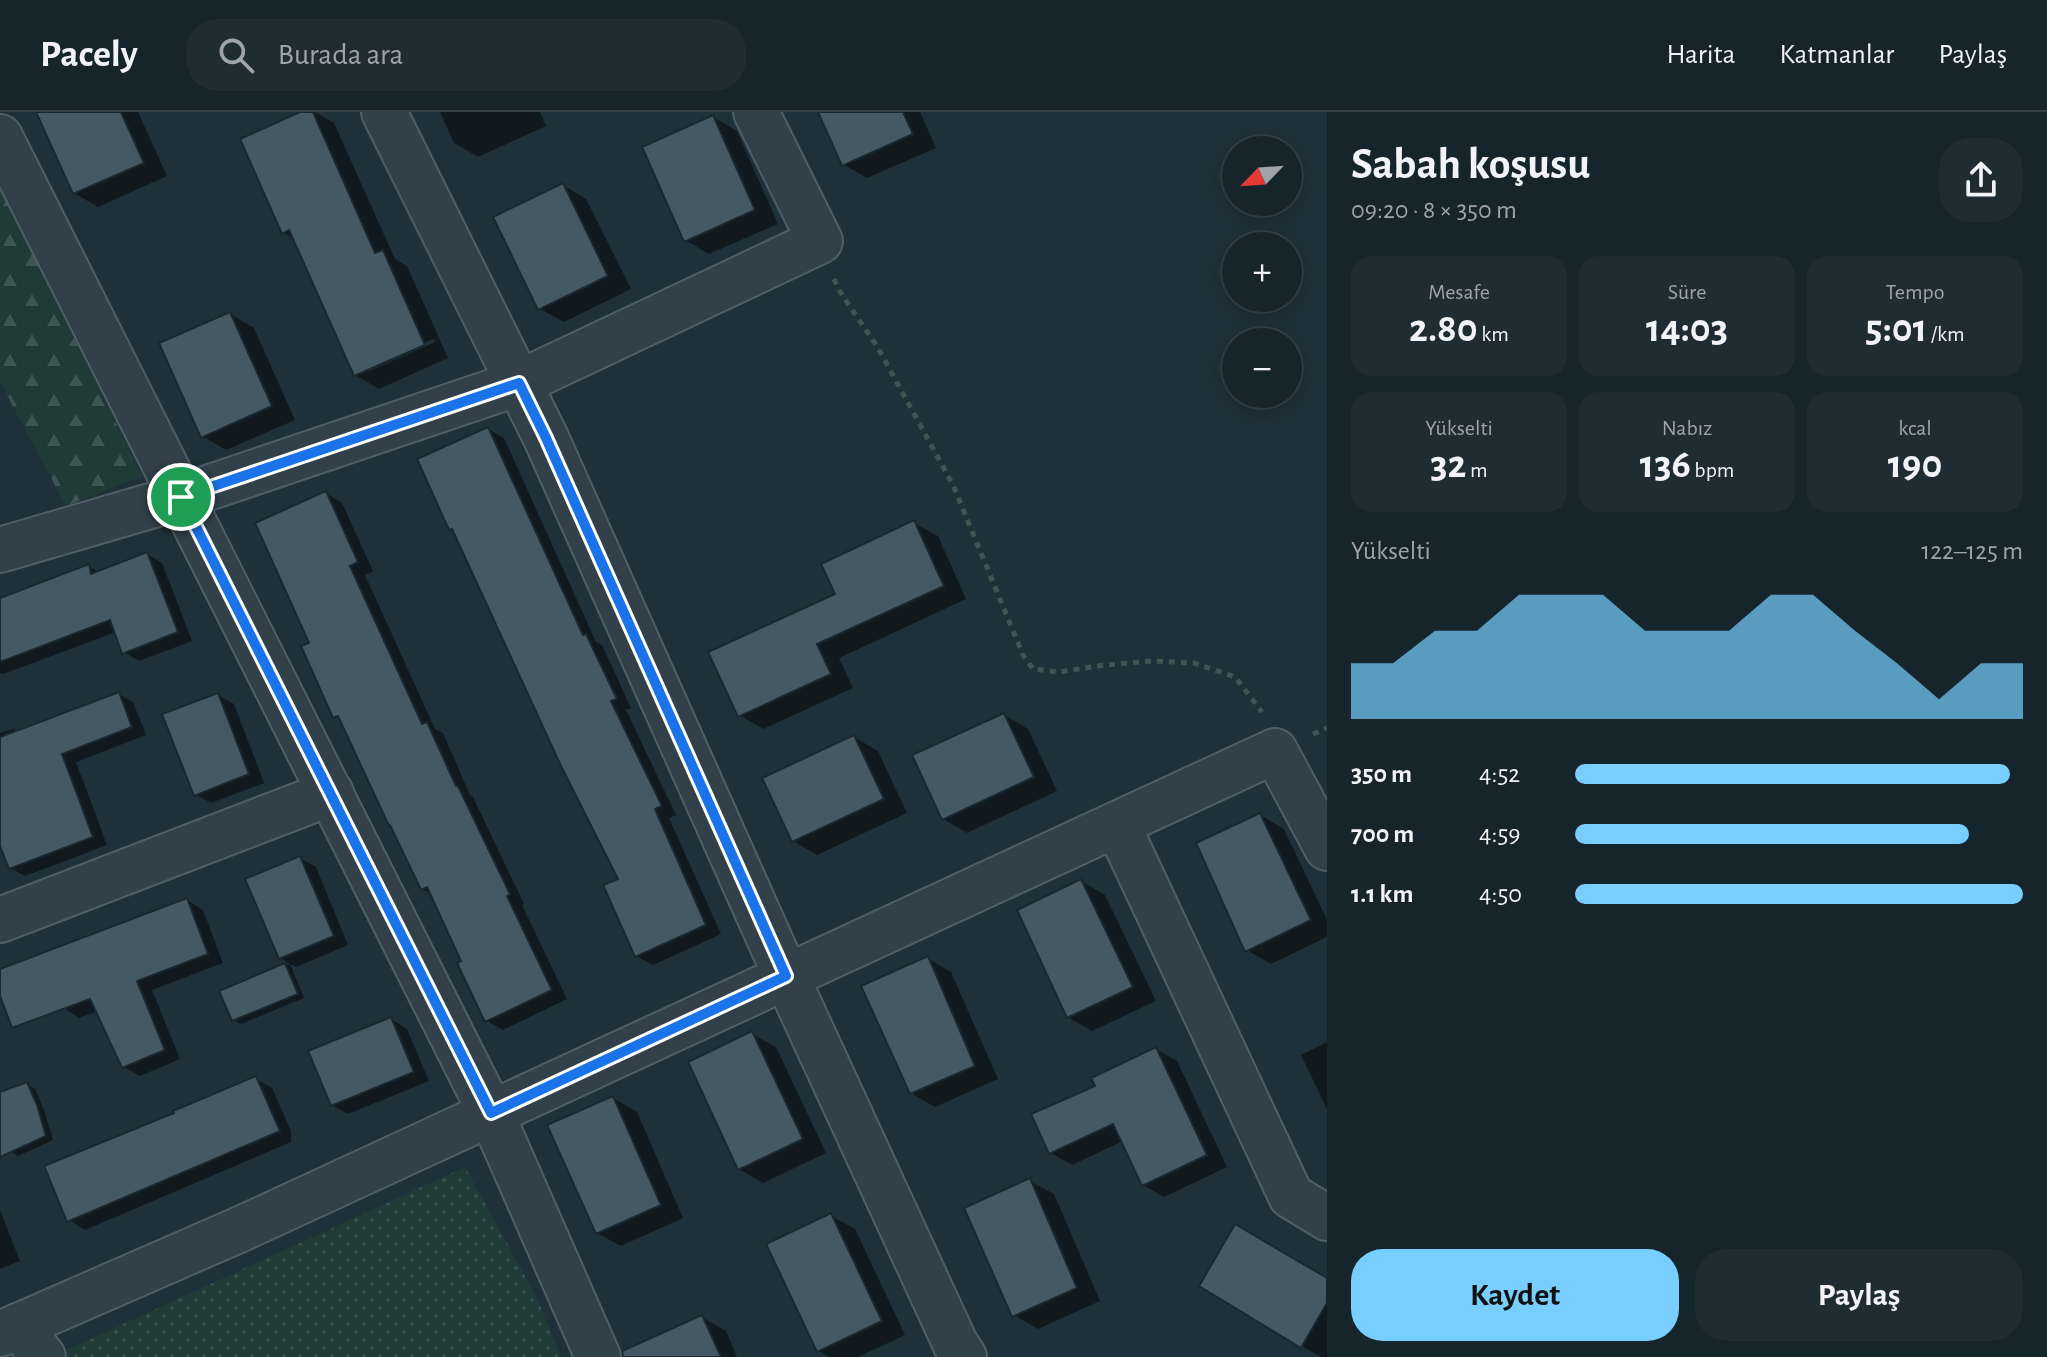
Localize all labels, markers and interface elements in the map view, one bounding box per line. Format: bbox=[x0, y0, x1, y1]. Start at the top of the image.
search box bbox=[186, 19, 746, 91]
icon: search bbox=[214, 33, 258, 77]
text: Pacely bbox=[40, 36, 138, 74]
text: Burada ara bbox=[278, 40, 403, 70]
text: Harita bbox=[1666, 41, 1735, 69]
text: Katmanlar bbox=[1779, 41, 1894, 69]
text: Paylaş bbox=[1938, 41, 2007, 69]
north arrow bbox=[1222, 136, 1302, 216]
map controls bbox=[1222, 136, 1302, 408]
button: share bbox=[1939, 138, 2023, 222]
text: Sabah koşusu bbox=[1351, 143, 1590, 187]
text: 09:20 · 8 × 350 m bbox=[1351, 197, 1517, 223]
button: + bbox=[1222, 232, 1302, 312]
text: Mesafe bbox=[1428, 281, 1490, 303]
text: Süre bbox=[1668, 281, 1706, 303]
text: Tempo bbox=[1885, 281, 1945, 303]
text: 2.80 bbox=[1409, 309, 1478, 349]
text: 14:03 bbox=[1646, 309, 1728, 349]
text: 5:01 bbox=[1865, 309, 1927, 349]
text: km bbox=[1478, 323, 1509, 345]
text: /km bbox=[1927, 323, 1965, 345]
button: − bbox=[1222, 328, 1302, 408]
text: Yükselti bbox=[1425, 417, 1493, 439]
text: Nabız bbox=[1662, 417, 1712, 439]
text: kcal bbox=[1898, 417, 1932, 439]
text: 32 bbox=[1430, 445, 1466, 485]
text: 136 bbox=[1640, 445, 1691, 485]
text: 190 bbox=[1888, 445, 1942, 485]
text: m bbox=[1466, 459, 1488, 481]
text: bpm bbox=[1691, 459, 1734, 481]
pin bbox=[147, 463, 215, 531]
icon: arrive bbox=[159, 475, 203, 519]
text: Yükselti bbox=[1351, 538, 1431, 564]
text: 122–125 m bbox=[1921, 538, 2023, 564]
text: 350 m bbox=[1351, 761, 1412, 787]
text: 4:52 bbox=[1479, 761, 1520, 787]
text: 700 m bbox=[1351, 821, 1414, 847]
text: 4:59 bbox=[1479, 821, 1521, 847]
text: 1.1 km bbox=[1351, 881, 1413, 907]
text: 4:50 bbox=[1479, 881, 1522, 907]
button: Kaydet bbox=[1351, 1249, 1679, 1341]
button: Paylaş bbox=[1695, 1249, 2023, 1341]

